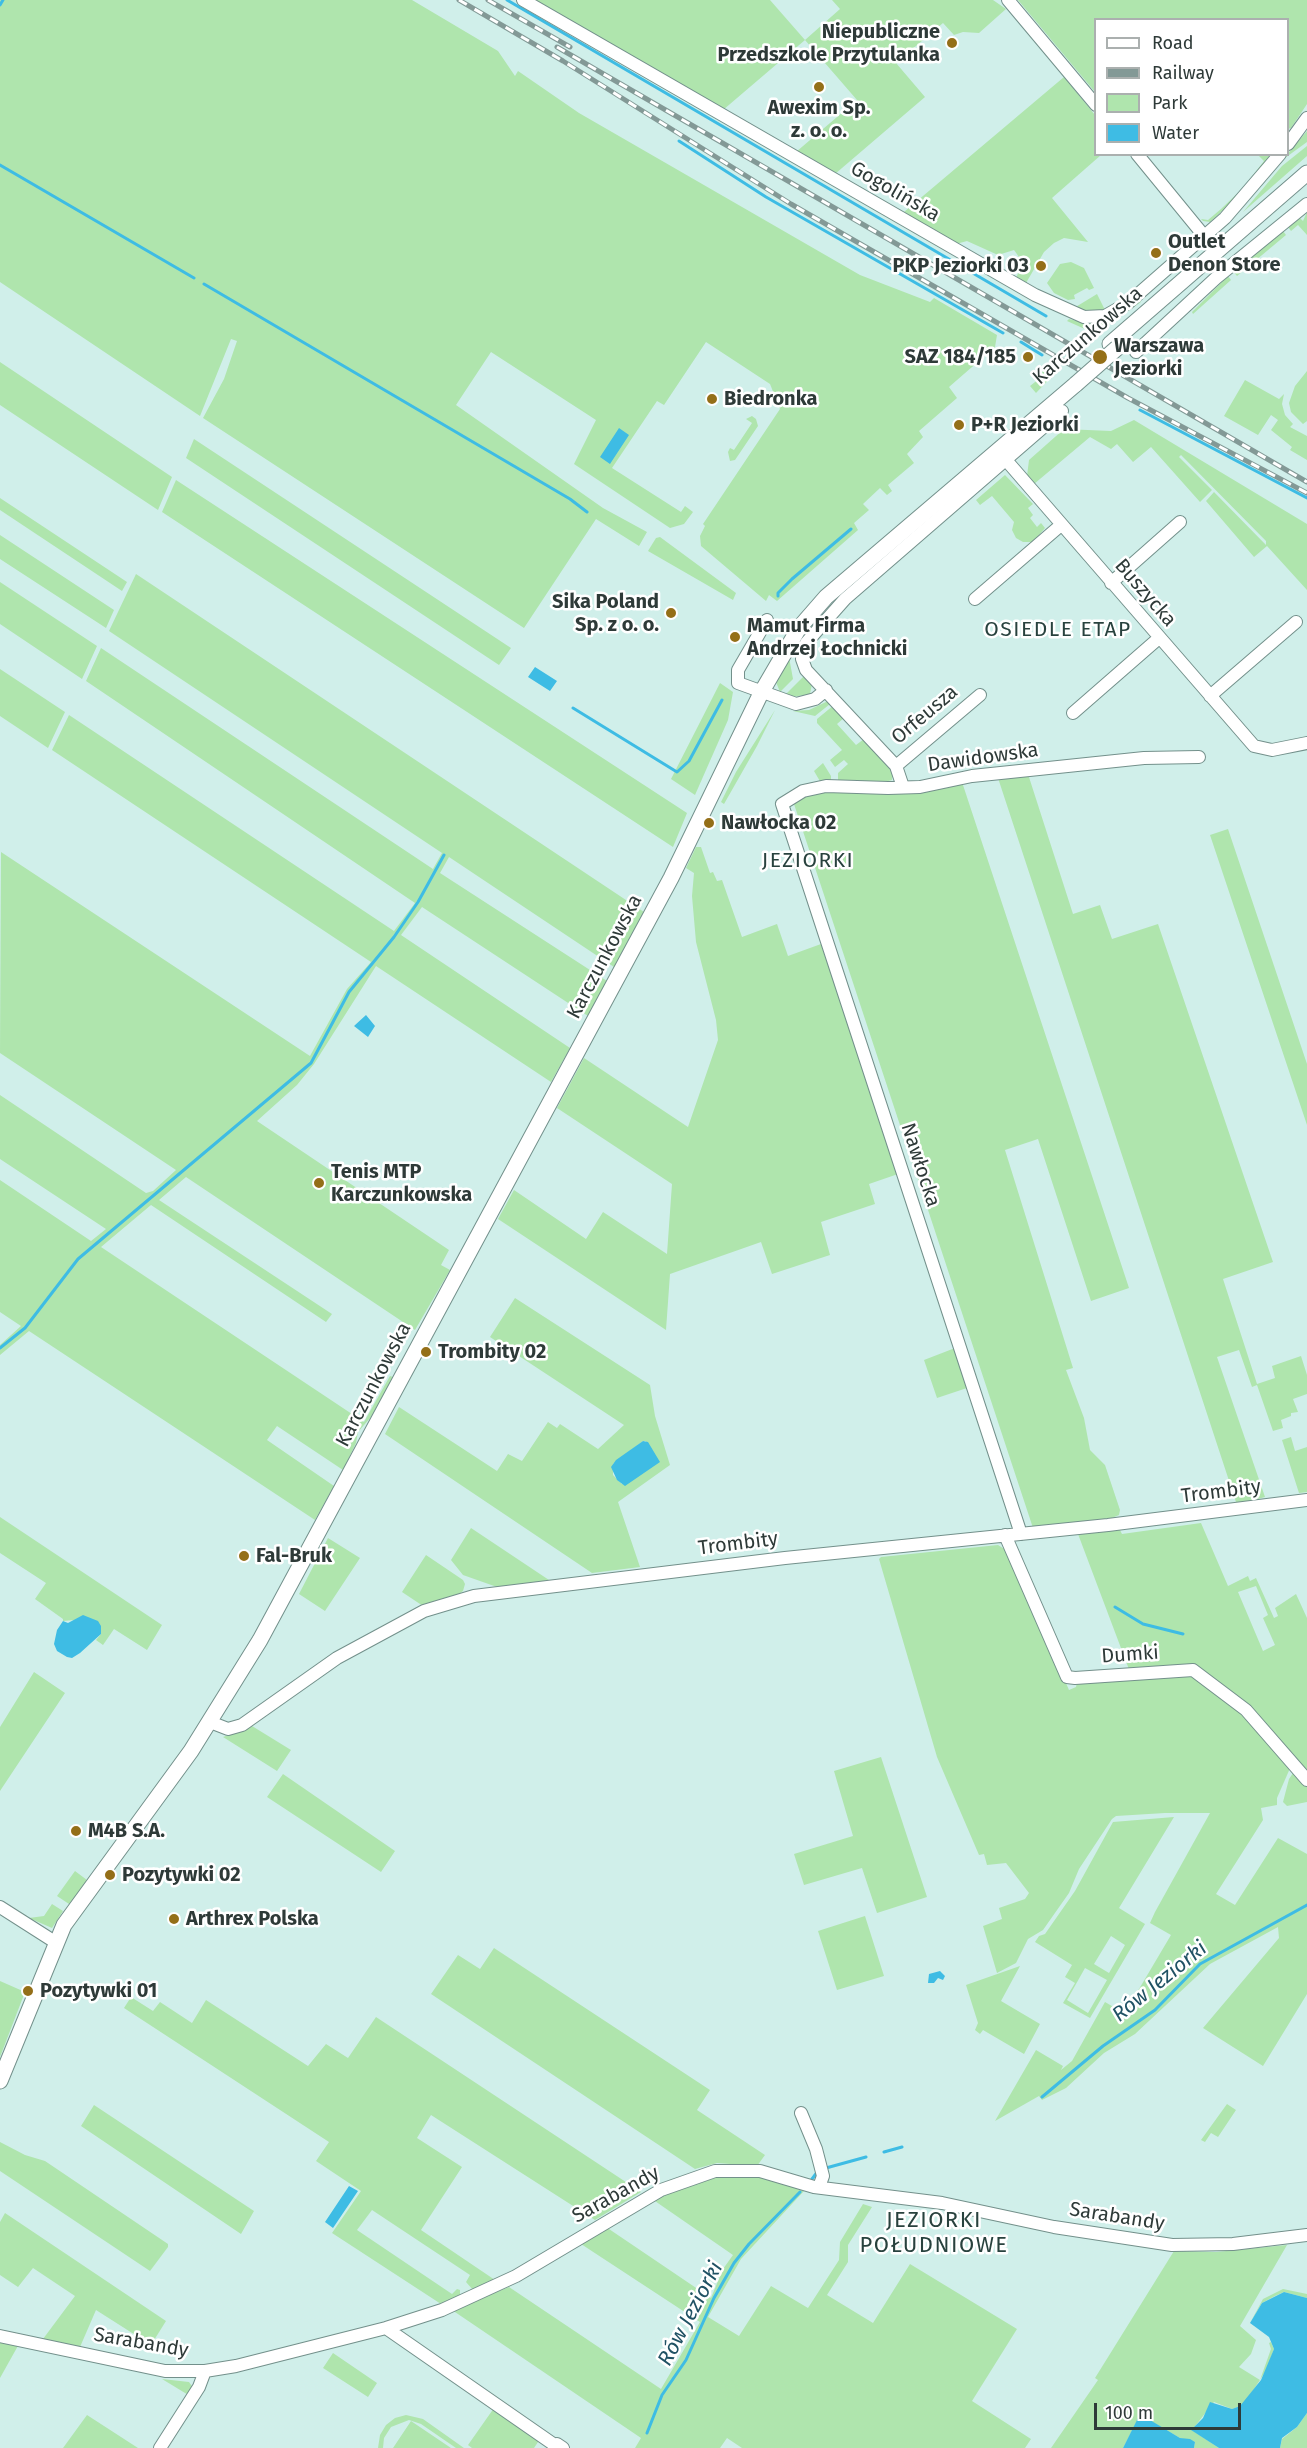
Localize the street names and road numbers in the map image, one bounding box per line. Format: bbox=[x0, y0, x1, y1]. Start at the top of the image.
street label: Gogolińska bbox=[846, 157, 944, 227]
street label: Karczunkowska bbox=[1028, 282, 1148, 390]
street label: Buszycka bbox=[1109, 554, 1181, 632]
street label: Orfeusza bbox=[887, 680, 963, 750]
street label: Dawidowska bbox=[926, 738, 1040, 778]
street label: Karczunkowska bbox=[562, 891, 648, 1023]
street label: Nawłocka bbox=[895, 1120, 945, 1210]
street label: Karczunkowska bbox=[331, 1319, 417, 1451]
street label: Trombity bbox=[1180, 1475, 1262, 1509]
street label: Trombity bbox=[697, 1527, 779, 1561]
street label: Dumki bbox=[1100, 1641, 1160, 1669]
street label: Sarabandy bbox=[568, 2161, 664, 2229]
street label: Sarabandy bbox=[1068, 2198, 1166, 2236]
street label: Sarabandy bbox=[92, 2323, 190, 2363]

